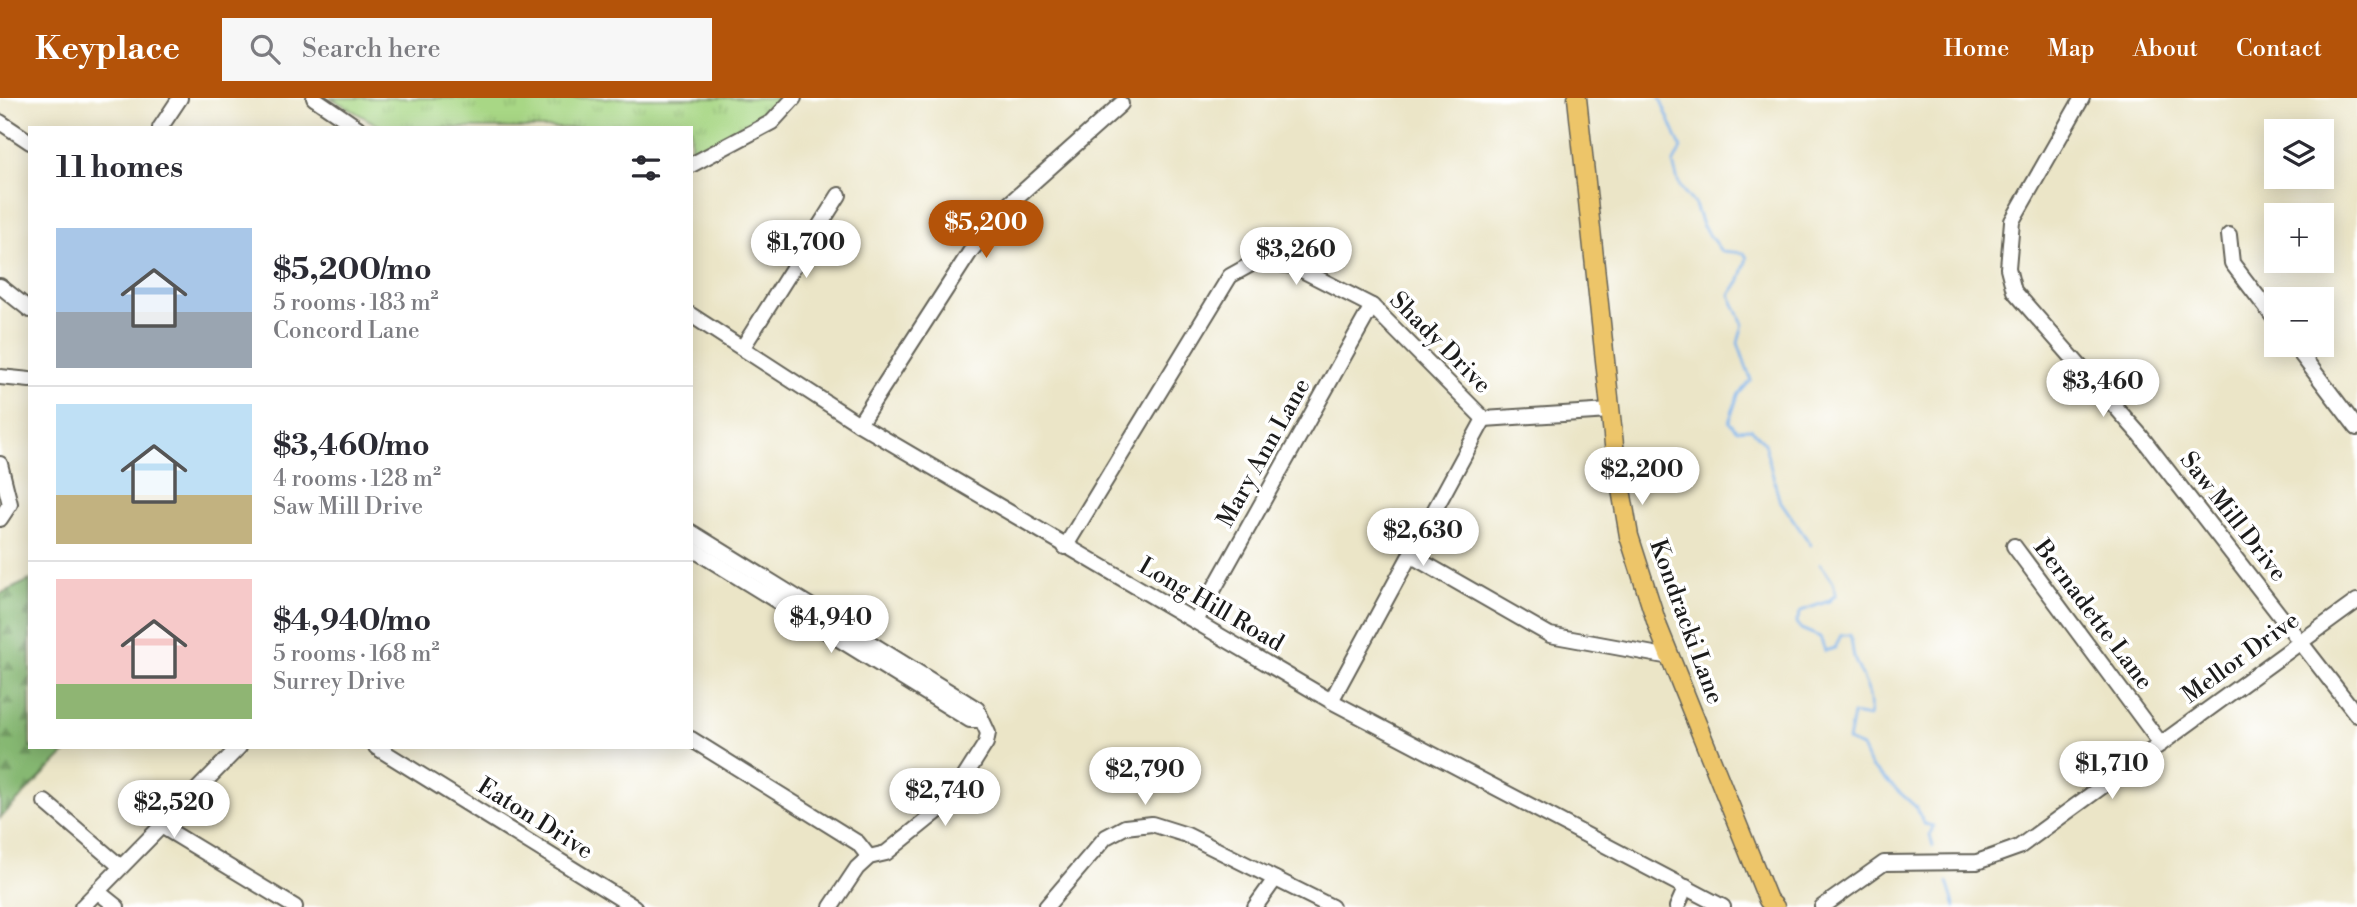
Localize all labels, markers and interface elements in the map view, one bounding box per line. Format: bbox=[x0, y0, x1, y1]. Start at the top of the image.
search box bbox=[222, 18, 712, 81]
text: Keyplace bbox=[35, 29, 180, 70]
icon: search bbox=[246, 30, 284, 68]
text: Search here bbox=[302, 33, 441, 65]
text: Home bbox=[1944, 34, 2009, 64]
text: Map bbox=[2047, 34, 2095, 64]
text: About bbox=[2133, 34, 2198, 64]
text: Contact bbox=[2236, 34, 2322, 64]
map controls bbox=[2264, 119, 2334, 357]
button: layers bbox=[2264, 119, 2334, 189]
text: 11 homes bbox=[56, 149, 183, 187]
icon: filters bbox=[627, 149, 665, 187]
pin: $5,200 bbox=[929, 200, 1043, 260]
button: + bbox=[2264, 203, 2334, 273]
text: $5,200 bbox=[945, 209, 1027, 237]
pin: $1,700 bbox=[749, 220, 863, 280]
pin: $3,260 bbox=[1239, 228, 1353, 287]
text: $1,700 bbox=[767, 229, 845, 257]
text: $3,260 bbox=[1256, 236, 1336, 264]
text: $5,200/mo bbox=[273, 251, 432, 289]
icon: home bbox=[112, 256, 196, 340]
street label: Shady Drive bbox=[1383, 286, 1497, 400]
button: − bbox=[2264, 287, 2334, 357]
text: 5 rooms · 183 m² bbox=[273, 289, 439, 317]
text: Concord Lane bbox=[273, 317, 420, 345]
pin: $3,460 bbox=[2046, 360, 2160, 419]
text: $3,460 bbox=[2062, 368, 2144, 396]
street label: Mary Ann Lane bbox=[1211, 373, 1317, 533]
text: $3,460/mo bbox=[273, 427, 430, 465]
icon: home bbox=[112, 432, 196, 516]
street label: Saw Mill Drive bbox=[2173, 446, 2293, 588]
pin: $2,200 bbox=[1585, 448, 1699, 507]
text: $2,200 bbox=[1601, 456, 1683, 484]
text: 4 rooms · 128 m² bbox=[273, 465, 441, 493]
text: Saw Mill Drive bbox=[273, 493, 423, 521]
pin: $2,630 bbox=[1366, 508, 1480, 568]
text: $2,630 bbox=[1383, 517, 1463, 545]
street label: Bernadette Lane bbox=[2026, 533, 2159, 696]
street label: Kondracki Lane bbox=[1642, 536, 1730, 708]
street label: Long Hill Road bbox=[1133, 551, 1289, 659]
pin: $4,940 bbox=[774, 596, 888, 655]
text: $4,940/mo bbox=[273, 602, 431, 640]
text: $4,940 bbox=[790, 604, 872, 632]
street label: Mellor Drive bbox=[2177, 605, 2305, 711]
icon: home bbox=[112, 607, 196, 691]
text: 5 rooms · 168 m² bbox=[273, 640, 440, 668]
text: Surrey Drive bbox=[273, 668, 405, 696]
pin: $1,710 bbox=[2055, 742, 2169, 801]
pin: $2,790 bbox=[1088, 748, 1202, 807]
text: $1,710 bbox=[2075, 750, 2149, 778]
text: $2,790 bbox=[1105, 756, 1185, 784]
pin: $2,740 bbox=[888, 768, 1002, 828]
street label: Eaton Drive bbox=[472, 772, 598, 866]
text: $2,740 bbox=[905, 777, 985, 805]
pin: $2,520 bbox=[117, 780, 231, 840]
text: $2,520 bbox=[134, 789, 214, 817]

